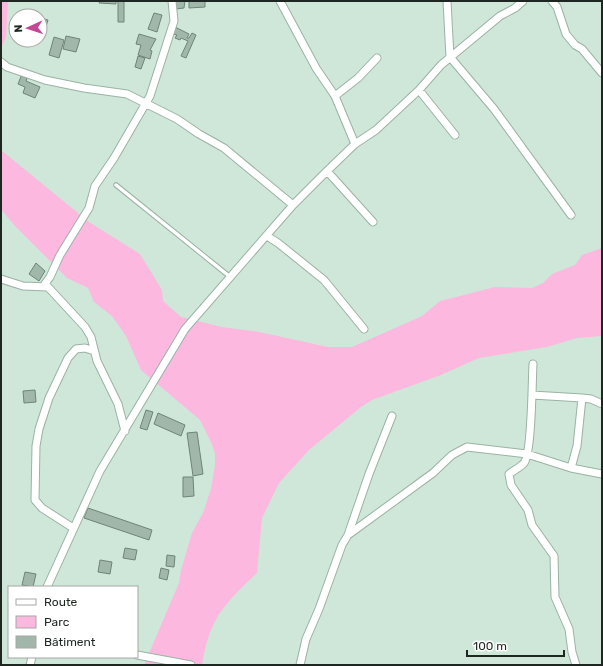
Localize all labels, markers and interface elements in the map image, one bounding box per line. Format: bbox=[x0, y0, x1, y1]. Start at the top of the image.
north arrow bbox=[8, 8, 48, 48]
text: N bbox=[12, 24, 25, 33]
legend bbox=[8, 586, 138, 658]
text: Route bbox=[44, 595, 78, 609]
text: Parc bbox=[44, 615, 70, 629]
scale bar bbox=[467, 632, 564, 658]
text: Bâtiment bbox=[44, 635, 96, 649]
text: 100 m bbox=[473, 639, 507, 653]

